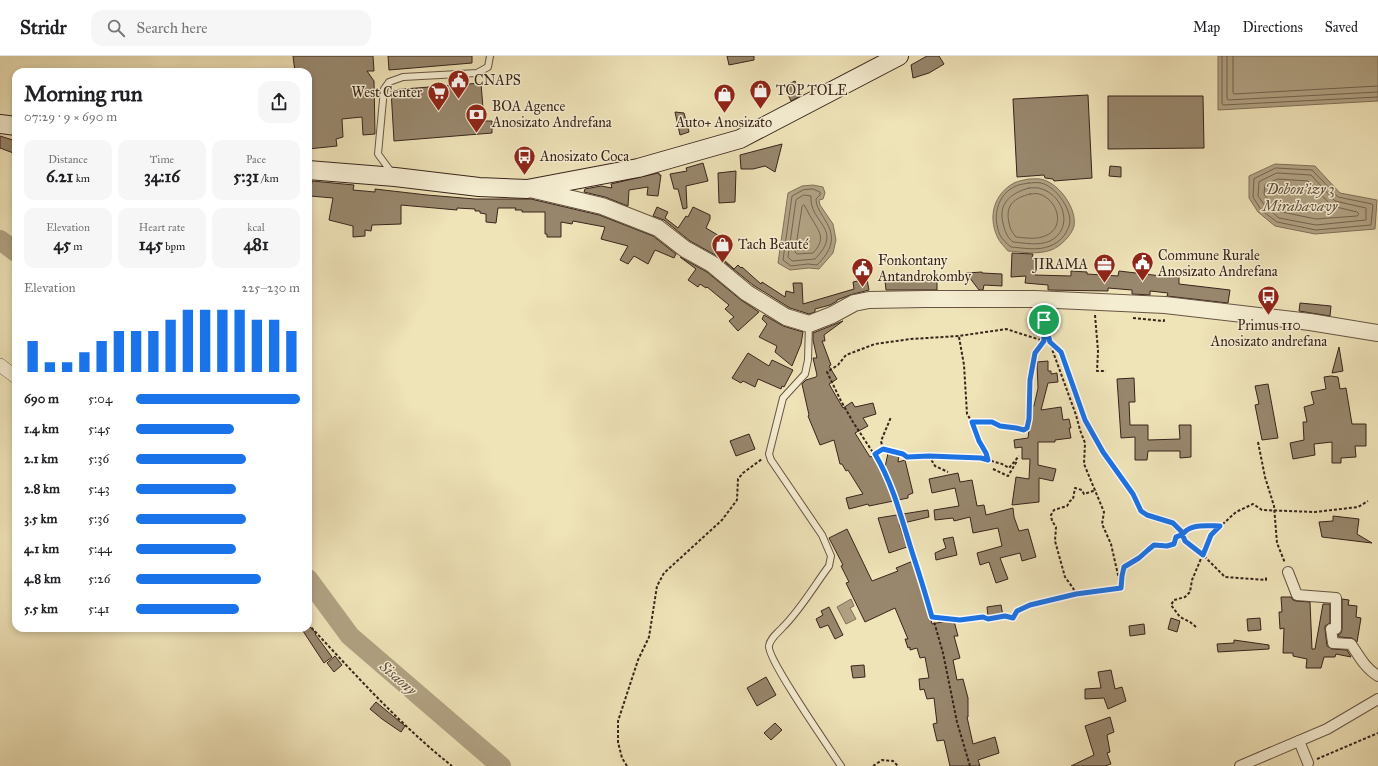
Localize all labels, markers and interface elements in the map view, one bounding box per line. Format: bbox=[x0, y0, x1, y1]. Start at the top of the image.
search box bbox=[91, 10, 371, 46]
text: Stridr bbox=[20, 16, 67, 39]
icon: search bbox=[105, 17, 127, 39]
text: Search here bbox=[137, 19, 208, 37]
text: Map bbox=[1193, 19, 1220, 36]
text: Directions bbox=[1242, 19, 1303, 36]
text: Saved bbox=[1325, 19, 1358, 36]
public building icon: CNAPS bbox=[446, 67, 472, 100]
place label: CNAPS bbox=[474, 72, 521, 89]
shop icon: TOP TOLE bbox=[748, 77, 774, 110]
supermarket icon: West Center bbox=[425, 79, 451, 112]
text: Morning run bbox=[24, 80, 143, 107]
button: share bbox=[258, 81, 300, 123]
shop icon: Auto+ Anosizato bbox=[711, 81, 737, 114]
place label: TOP TOLE bbox=[776, 82, 848, 99]
place label: West Center bbox=[351, 84, 423, 101]
place label: BOA Agence Anosizato Andrefana bbox=[491, 98, 612, 131]
bank icon: BOA Agence Anosizato Andrefana bbox=[463, 101, 489, 134]
text: 07:29 · 9 × 690 m bbox=[24, 109, 117, 125]
place label: Auto+ Anosizato bbox=[675, 114, 772, 131]
bus stop icon: Anosizato Coca bbox=[511, 143, 537, 176]
place label: Anosizato Coca bbox=[539, 148, 629, 165]
text: Distance bbox=[48, 153, 88, 166]
text: Time bbox=[150, 153, 174, 166]
text: Pace bbox=[246, 153, 266, 166]
text: 6.21 bbox=[46, 166, 73, 187]
text: 34:16 bbox=[144, 166, 180, 187]
text: 5:31 bbox=[233, 166, 259, 187]
text: km bbox=[73, 172, 90, 185]
text: /km bbox=[259, 172, 279, 185]
water label: Dobon'izy 3 Mirahavavy bbox=[1261, 180, 1339, 215]
text: Elevation bbox=[46, 221, 90, 234]
text: Heart rate bbox=[139, 221, 185, 234]
text: kcal bbox=[247, 221, 265, 234]
shop icon: Tach Beauté bbox=[710, 231, 736, 264]
text: 45 bbox=[54, 234, 71, 255]
text: 145 bbox=[139, 234, 163, 255]
text: 481 bbox=[243, 234, 269, 255]
place label: Tach Beauté bbox=[738, 236, 809, 253]
text: m bbox=[71, 240, 83, 253]
text: bpm bbox=[163, 240, 185, 253]
place label: Commune Rurale Anosizato Andrefana bbox=[1157, 247, 1278, 280]
public building icon: Commune Rurale Anosizato Andrefana bbox=[1129, 250, 1155, 283]
office icon: JIRAMA bbox=[1091, 251, 1117, 284]
place label: Fonkontany Antandrokomby bbox=[877, 252, 971, 285]
public building icon: Fonkontany Antandrokomby bbox=[849, 255, 875, 288]
place label: JIRAMA bbox=[1031, 256, 1089, 274]
text: Elevation bbox=[24, 280, 76, 296]
text: 225–230 m bbox=[242, 280, 300, 296]
bus stop icon: Primus 110 Anosizato andrefana bbox=[1256, 284, 1282, 317]
pin bbox=[1027, 303, 1061, 337]
icon: arrive bbox=[1033, 309, 1055, 331]
place label: Primus 110 Anosizato andrefana bbox=[1210, 317, 1327, 350]
text: 690 m bbox=[24, 391, 59, 407]
text: 5:04 bbox=[88, 391, 112, 407]
text: 1.4 km bbox=[24, 421, 59, 437]
text: 5:45 bbox=[88, 421, 111, 437]
text: 2.1 km bbox=[24, 451, 58, 467]
text: 5:36 bbox=[88, 451, 109, 467]
text: 2.8 km bbox=[24, 481, 60, 497]
text: 5:43 bbox=[88, 481, 110, 497]
text: 3.5 km bbox=[24, 511, 58, 527]
text: 5:36 bbox=[88, 511, 109, 527]
text: 4.1 km bbox=[24, 541, 59, 557]
text: 5:44 bbox=[88, 541, 112, 557]
text: 4.8 km bbox=[24, 571, 61, 587]
text: 5:26 bbox=[88, 571, 110, 587]
text: 5.5 km bbox=[24, 601, 58, 617]
text: 5:41 bbox=[88, 601, 110, 617]
water label: Sisaony bbox=[375, 656, 421, 700]

